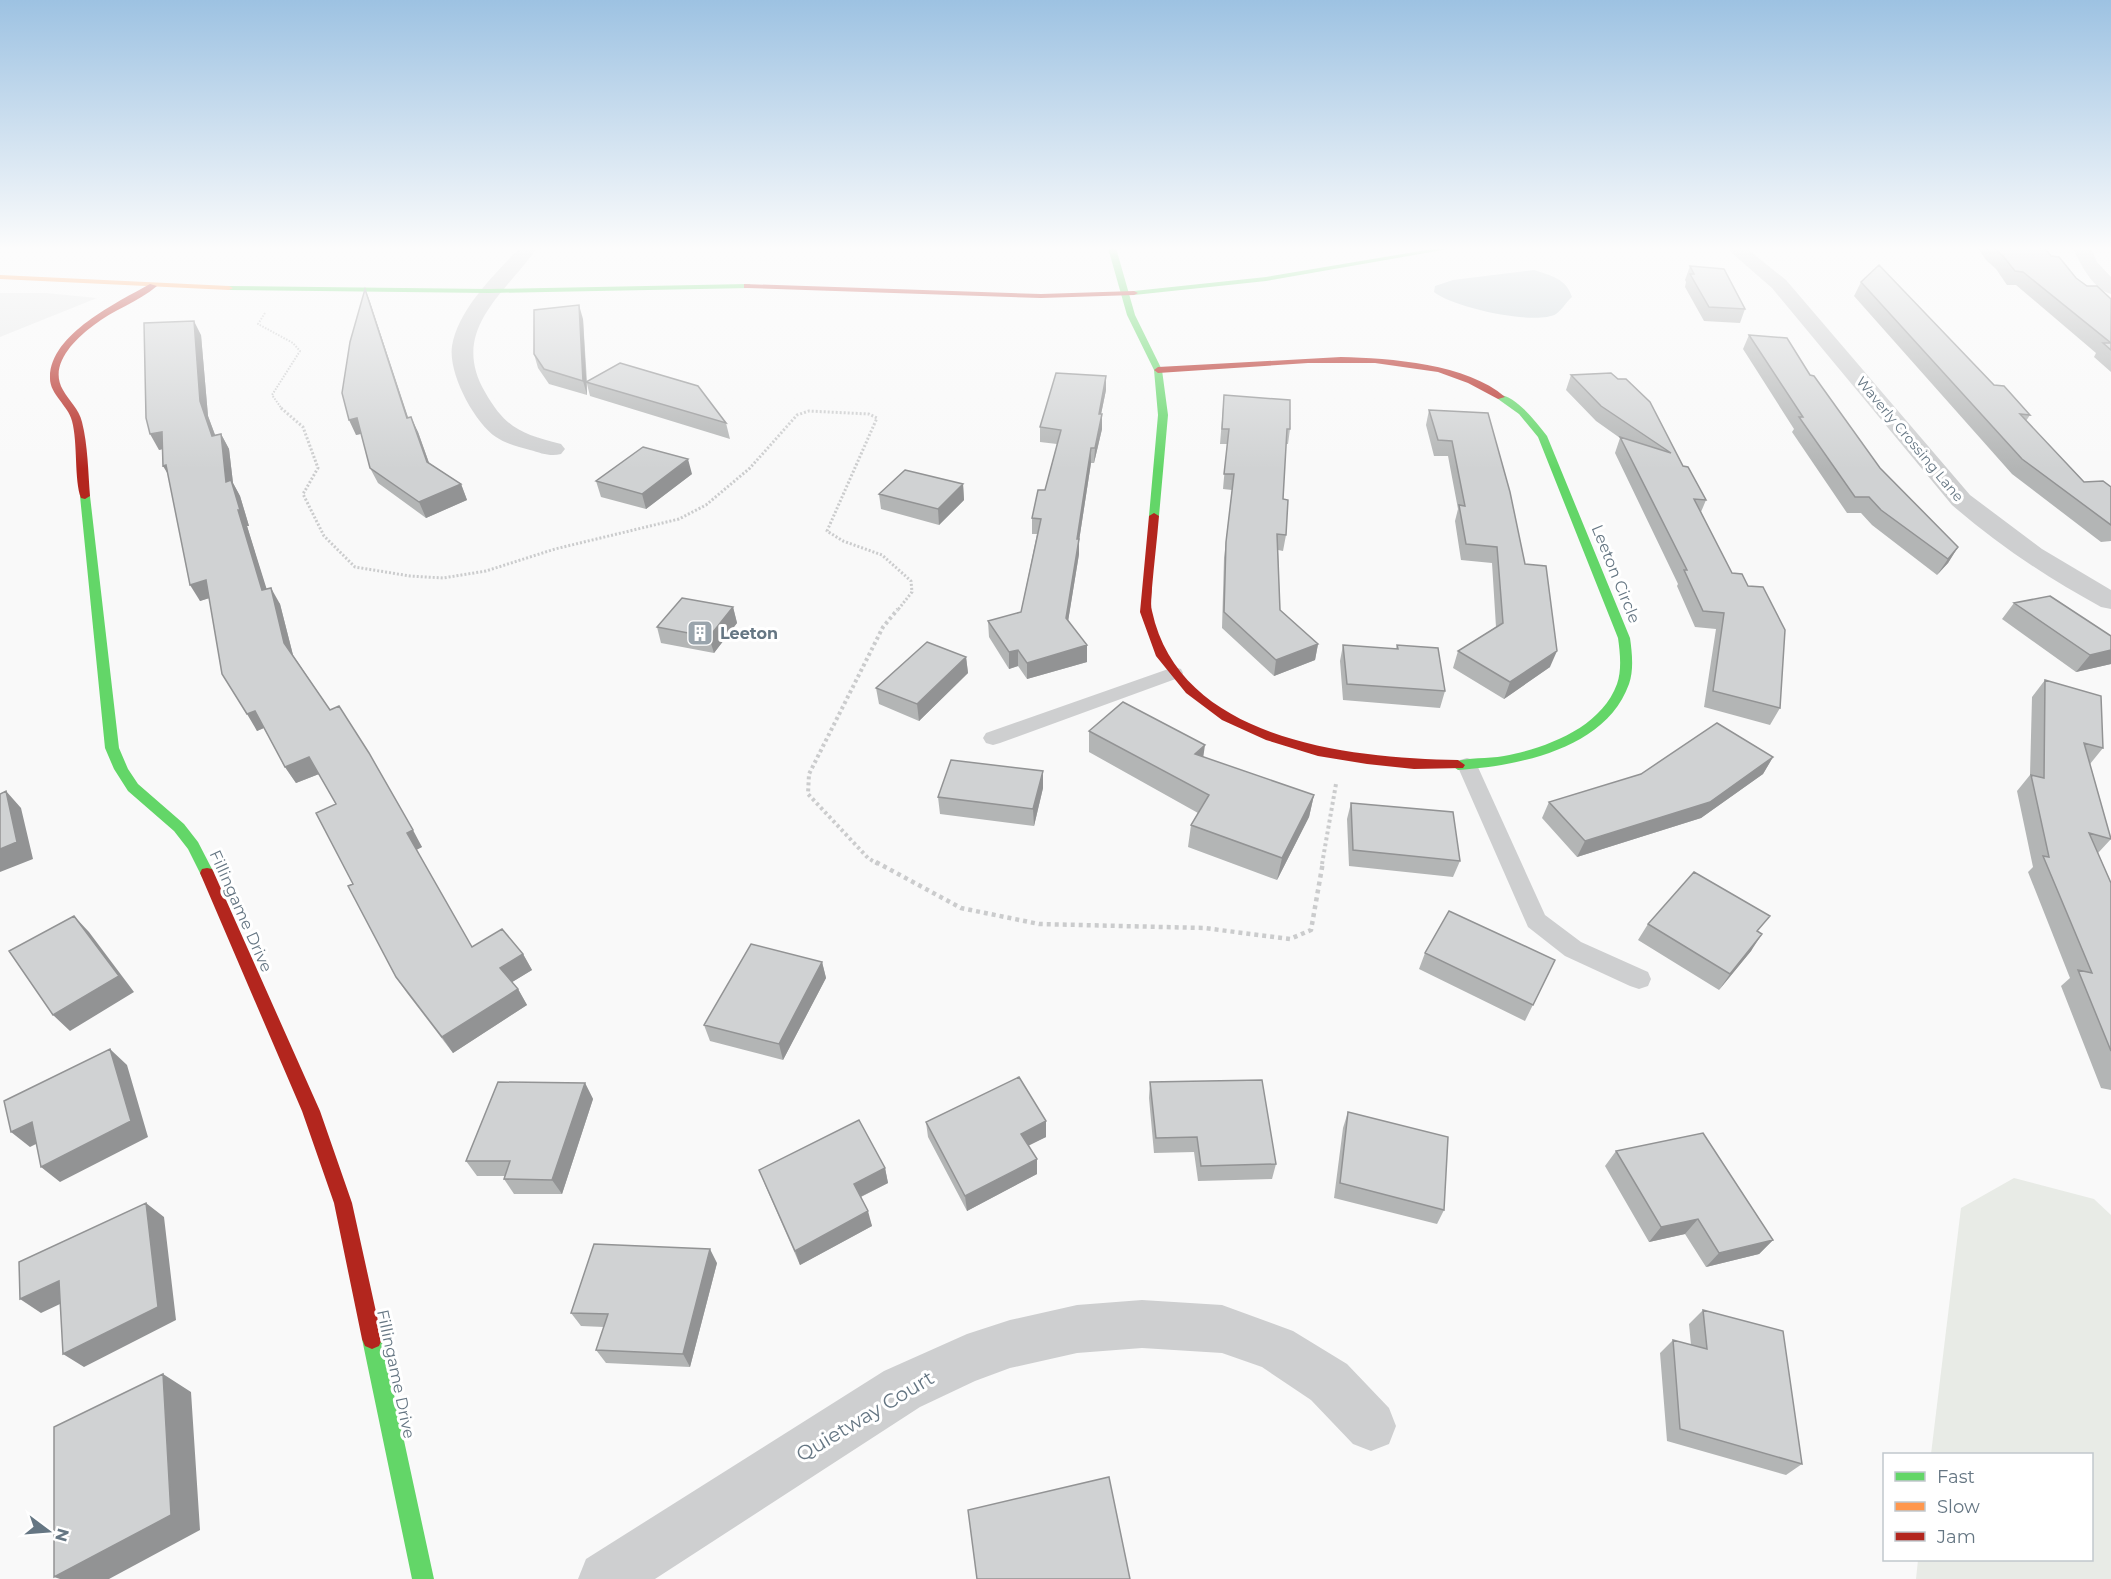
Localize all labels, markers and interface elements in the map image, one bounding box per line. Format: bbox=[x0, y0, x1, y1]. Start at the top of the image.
street label: Waverly Crossing Lane bbox=[1852, 373, 1968, 505]
street label: Leeton Circle bbox=[1588, 522, 1644, 626]
building icon: Leeton bbox=[685, 618, 715, 648]
place label: Leeton bbox=[720, 624, 778, 643]
street label: Fillingame Drive bbox=[206, 847, 276, 975]
street label: Fillingame Drive bbox=[373, 1308, 419, 1440]
street label: Quietway Court bbox=[792, 1365, 938, 1467]
legend bbox=[1883, 1453, 2093, 1561]
text: Fast bbox=[1937, 1466, 1975, 1488]
text: Slow bbox=[1937, 1496, 1980, 1518]
north arrow bbox=[18, 1501, 78, 1561]
text: N bbox=[51, 1526, 73, 1544]
text: Jam bbox=[1936, 1526, 1976, 1548]

